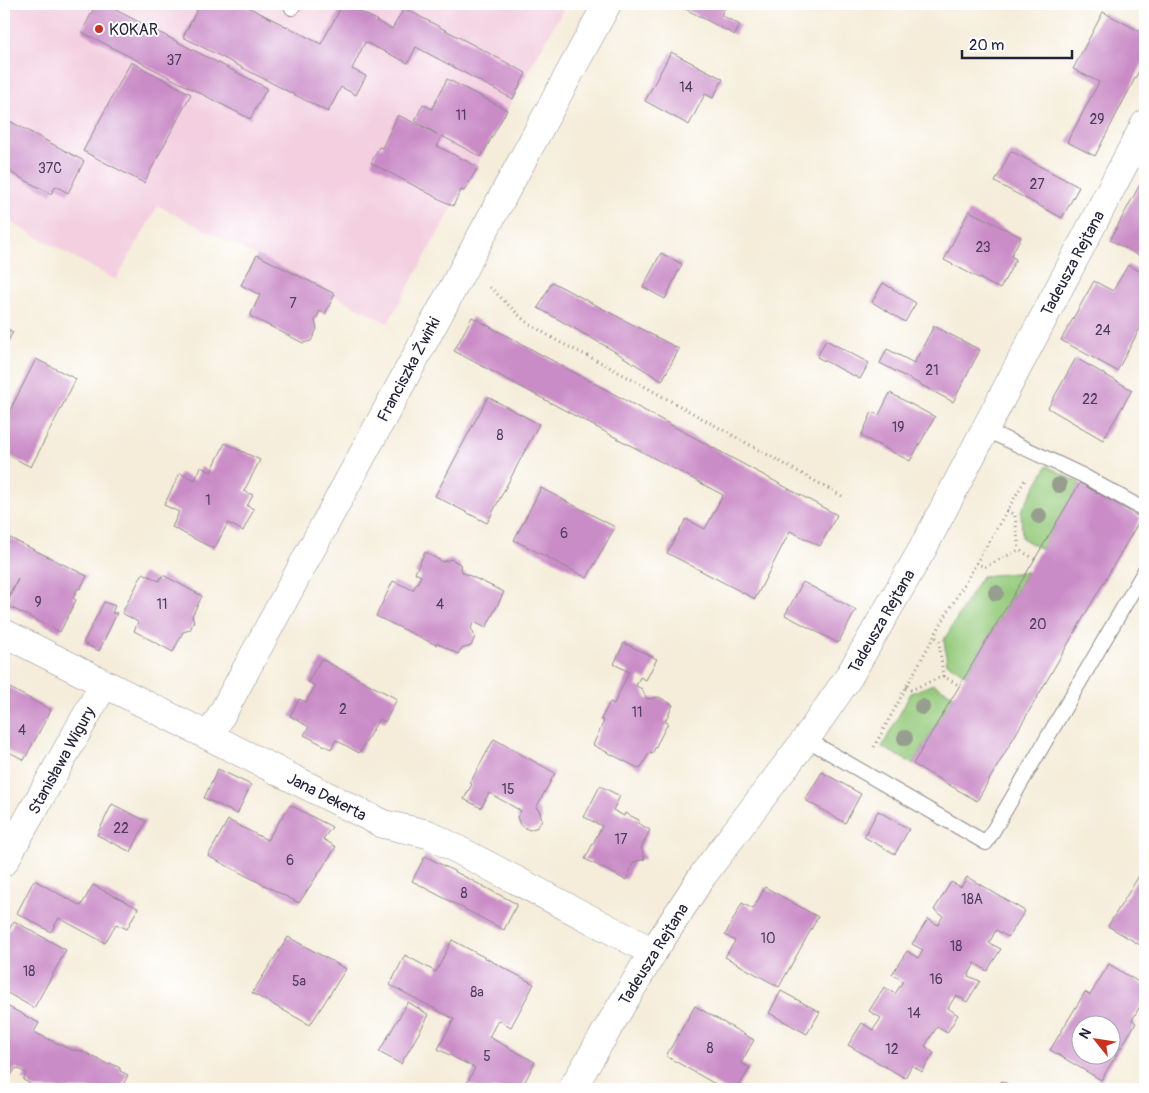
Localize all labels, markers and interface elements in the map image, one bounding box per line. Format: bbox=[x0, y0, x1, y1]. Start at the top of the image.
place label: KOKAR bbox=[109, 20, 158, 40]
marker: KOKAR bbox=[93, 23, 105, 35]
scale bar bbox=[962, 28, 1072, 60]
text: 20 m bbox=[969, 36, 1004, 55]
house number: 37 bbox=[166, 52, 182, 69]
house number: 14 bbox=[679, 79, 693, 96]
house number: 11 bbox=[456, 107, 466, 124]
house number: 29 bbox=[1089, 111, 1105, 128]
house number: 37C bbox=[38, 160, 62, 177]
house number: 27 bbox=[1029, 176, 1045, 193]
street label: Tadeusza Rejtana bbox=[1037, 207, 1109, 320]
house number: 23 bbox=[975, 239, 991, 256]
house number: 7 bbox=[289, 295, 297, 312]
street label: Franciszka Żwirki bbox=[373, 314, 445, 425]
house number: 24 bbox=[1095, 322, 1111, 339]
house number: 21 bbox=[925, 362, 939, 379]
house number: 22 bbox=[1082, 391, 1098, 408]
house number: 19 bbox=[892, 419, 904, 436]
house number: 8 bbox=[496, 427, 504, 444]
house number: 1 bbox=[205, 492, 211, 509]
house number: 6 bbox=[560, 525, 568, 542]
street label: Tadeusza Rejtana bbox=[844, 566, 920, 677]
house number: 9 bbox=[34, 594, 42, 611]
house number: 11 bbox=[157, 596, 167, 613]
house number: 4 bbox=[436, 596, 444, 613]
house number: 20 bbox=[1029, 616, 1047, 633]
house number: 2 bbox=[339, 701, 347, 718]
street label: Stanisława Wigury bbox=[24, 703, 100, 818]
house number: 11 bbox=[632, 704, 642, 721]
house number: 4 bbox=[18, 722, 26, 739]
street label: Jana Dekerta bbox=[283, 768, 370, 825]
house number: 15 bbox=[501, 781, 515, 798]
house number: 22 bbox=[113, 820, 129, 837]
house number: 17 bbox=[615, 831, 628, 848]
house number: 6 bbox=[286, 852, 294, 869]
house number: 8 bbox=[460, 885, 468, 902]
house number: 18A bbox=[961, 891, 983, 908]
street label: Tadeusza Rejtana bbox=[615, 900, 693, 1009]
house number: 10 bbox=[760, 930, 776, 947]
house number: 18 bbox=[950, 938, 962, 955]
house number: 18 bbox=[23, 963, 35, 980]
house number: 16 bbox=[929, 971, 943, 988]
house number: 5a bbox=[292, 973, 306, 990]
house number: 8a bbox=[470, 984, 484, 1001]
house number: 14 bbox=[907, 1005, 921, 1022]
north arrow bbox=[1072, 1016, 1122, 1066]
text: N bbox=[1075, 1025, 1095, 1042]
house number: 8 bbox=[706, 1040, 714, 1057]
house number: 12 bbox=[885, 1041, 899, 1058]
house number: 5 bbox=[483, 1048, 491, 1065]

